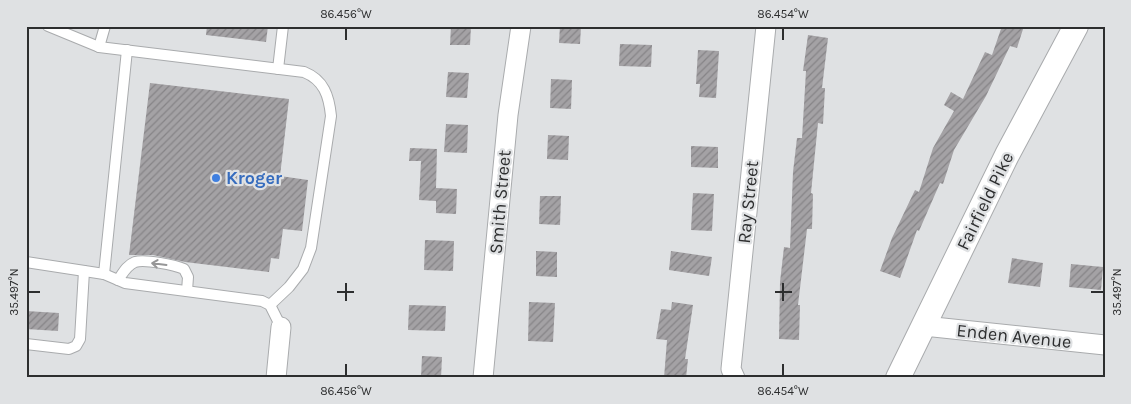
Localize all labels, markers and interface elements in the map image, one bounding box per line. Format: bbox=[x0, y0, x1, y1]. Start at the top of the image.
text: 86.456°W bbox=[320, 7, 372, 21]
text: 86.454°W bbox=[757, 7, 809, 21]
street label: Fairfield Pike bbox=[952, 148, 1018, 254]
street label: Smith Street bbox=[484, 149, 516, 255]
street label: Ray Street bbox=[733, 159, 763, 244]
place label: Kroger bbox=[226, 167, 282, 189]
marker: Kroger bbox=[210, 172, 222, 184]
one-way arrow bbox=[152, 259, 168, 269]
text: 35.497°N bbox=[7, 268, 21, 316]
text: 35.497°N bbox=[1110, 268, 1124, 316]
street label: Enden Avenue bbox=[956, 319, 1072, 353]
text: 86.456°W bbox=[320, 384, 372, 398]
text: 86.454°W bbox=[757, 384, 809, 398]

